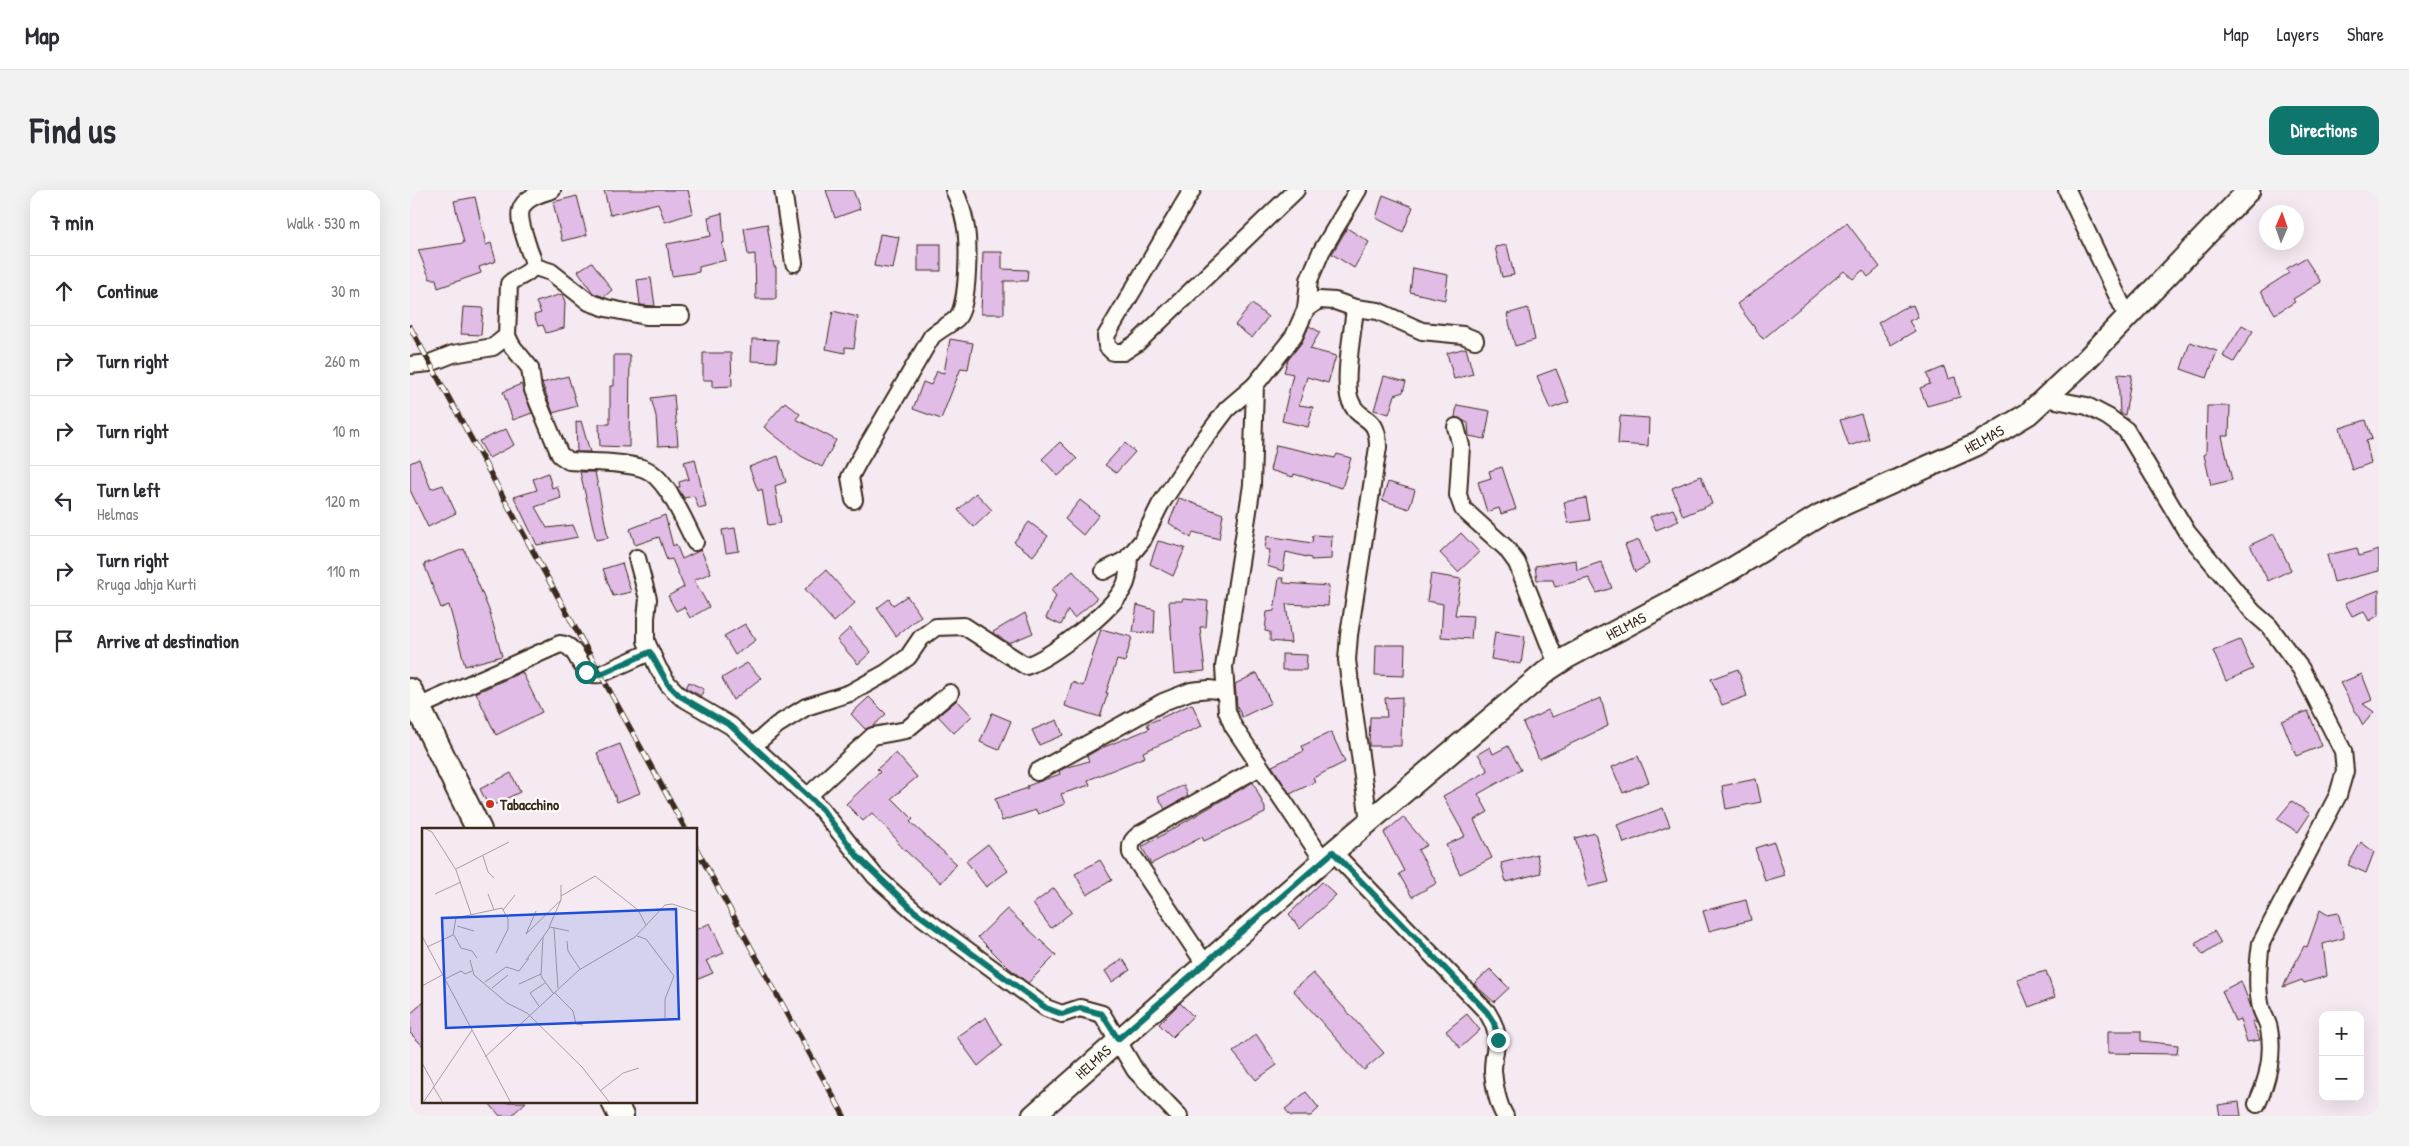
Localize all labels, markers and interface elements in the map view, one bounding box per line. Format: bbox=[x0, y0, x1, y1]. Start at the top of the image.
text: Map bbox=[25, 19, 59, 51]
text: Map bbox=[2223, 22, 2249, 47]
text: Layers bbox=[2277, 22, 2319, 47]
text: Share bbox=[2347, 22, 2384, 47]
button: Directions bbox=[2269, 106, 2379, 155]
text: Find us bbox=[30, 107, 116, 154]
north arrow bbox=[2259, 205, 2304, 250]
text: 7 min bbox=[50, 208, 94, 237]
text: Walk · 530 m bbox=[287, 212, 360, 234]
icon: ahead bbox=[50, 277, 78, 305]
text: Continue bbox=[97, 278, 158, 304]
text: 30 m bbox=[331, 280, 360, 302]
icon: right bbox=[50, 347, 78, 375]
text: Turn right bbox=[97, 348, 168, 374]
text: 260 m bbox=[324, 350, 360, 372]
icon: right bbox=[50, 417, 78, 445]
text: Turn right bbox=[97, 418, 168, 444]
street label: HELMAS bbox=[1960, 419, 2008, 458]
text: 10 m bbox=[332, 420, 360, 442]
text: Turn left bbox=[97, 477, 160, 503]
icon: left bbox=[50, 487, 78, 515]
text: 120 m bbox=[325, 490, 360, 512]
text: Helmas bbox=[97, 503, 138, 525]
text: Turn right bbox=[97, 547, 168, 573]
icon: right bbox=[50, 557, 78, 585]
text: 110 m bbox=[327, 560, 360, 582]
text: Rruga Jahja Kurti bbox=[97, 573, 197, 595]
street label: HELMAS bbox=[1602, 607, 1650, 645]
icon: arrive bbox=[50, 627, 78, 655]
text: Arrive at destination bbox=[97, 628, 239, 654]
route start bbox=[575, 661, 598, 684]
place label: Tabacchino bbox=[499, 794, 559, 815]
marker: Tabacchino bbox=[484, 798, 496, 810]
inset map bbox=[422, 828, 698, 1104]
map controls bbox=[2319, 1011, 2364, 1101]
button: + bbox=[2319, 1011, 2364, 1056]
route end bbox=[1487, 1029, 1510, 1052]
street label: HELMAS bbox=[1070, 1040, 1116, 1084]
button: − bbox=[2319, 1056, 2364, 1101]

